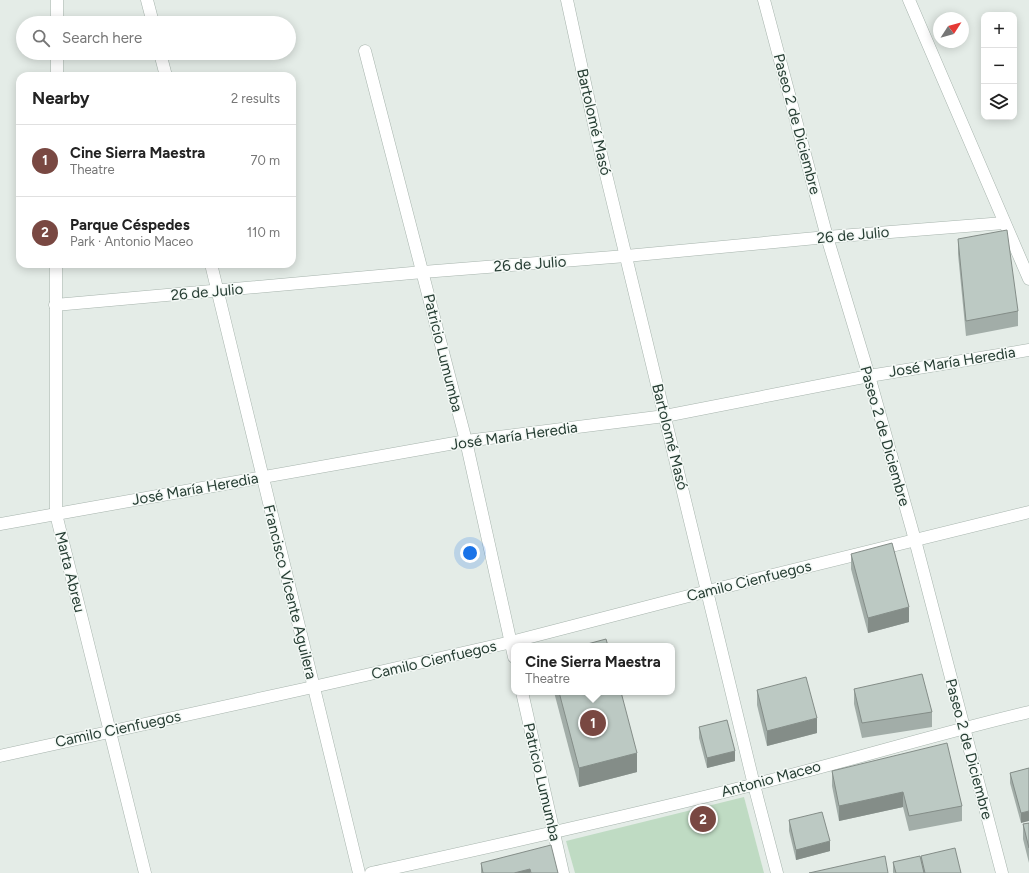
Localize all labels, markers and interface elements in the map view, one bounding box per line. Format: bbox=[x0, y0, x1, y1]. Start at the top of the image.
north arrow bbox=[933, 12, 969, 48]
map controls bbox=[981, 12, 1017, 120]
button: + bbox=[981, 12, 1017, 48]
search box bbox=[16, 16, 296, 60]
icon: search bbox=[30, 27, 52, 49]
text: Search here bbox=[62, 29, 142, 47]
button: − bbox=[981, 48, 1017, 84]
street label: Paseo 2 de Diciembre bbox=[770, 52, 824, 196]
street label: Bartolomé Masó bbox=[573, 67, 615, 177]
button: layers bbox=[981, 84, 1017, 120]
text: Nearby bbox=[32, 88, 90, 108]
text: 2 results bbox=[231, 91, 280, 106]
text: Cine Sierra Maestra bbox=[70, 144, 205, 162]
text: 1 bbox=[42, 153, 48, 168]
text: 70 m bbox=[250, 153, 280, 168]
text: Theatre bbox=[70, 162, 115, 177]
text: Parque Céspedes bbox=[70, 216, 190, 234]
street label: 26 de Julio bbox=[816, 223, 890, 247]
text: 2 bbox=[41, 225, 49, 240]
text: 110 m bbox=[247, 225, 280, 240]
text: Park · Antonio Maceo bbox=[70, 234, 193, 249]
street label: 26 de Julio bbox=[493, 252, 567, 276]
street label: 26 de Julio bbox=[170, 280, 244, 304]
street label: Patricio Lumumba bbox=[420, 292, 466, 414]
street label: José María Heredia bbox=[887, 343, 1017, 381]
street label: Paseo 2 de Diciembre bbox=[856, 364, 914, 508]
street label: Bartolomé Masó bbox=[648, 382, 692, 492]
street label: José María Heredia bbox=[449, 418, 579, 454]
street label: José María Heredia bbox=[130, 469, 260, 509]
street label: Francisco Vicente Aguilera bbox=[260, 503, 320, 681]
street label: Marta Abreu bbox=[51, 530, 89, 614]
your location bbox=[460, 543, 480, 563]
street label: Camilo Cienfuegos bbox=[685, 557, 813, 605]
street label: Camilo Cienfuegos bbox=[370, 637, 498, 683]
popup bbox=[511, 643, 675, 695]
text: Cine Sierra Maestra bbox=[525, 653, 661, 671]
text: Theatre bbox=[525, 671, 570, 686]
street label: Paseo 2 de Diciembre bbox=[942, 677, 996, 821]
street label: Camilo Cienfuegos bbox=[54, 707, 182, 751]
pin: 1 bbox=[580, 708, 606, 738]
street label: Patricio Lumumba bbox=[520, 721, 564, 843]
street label: Antonio Maceo bbox=[719, 757, 823, 801]
pin: 2 bbox=[690, 804, 716, 834]

